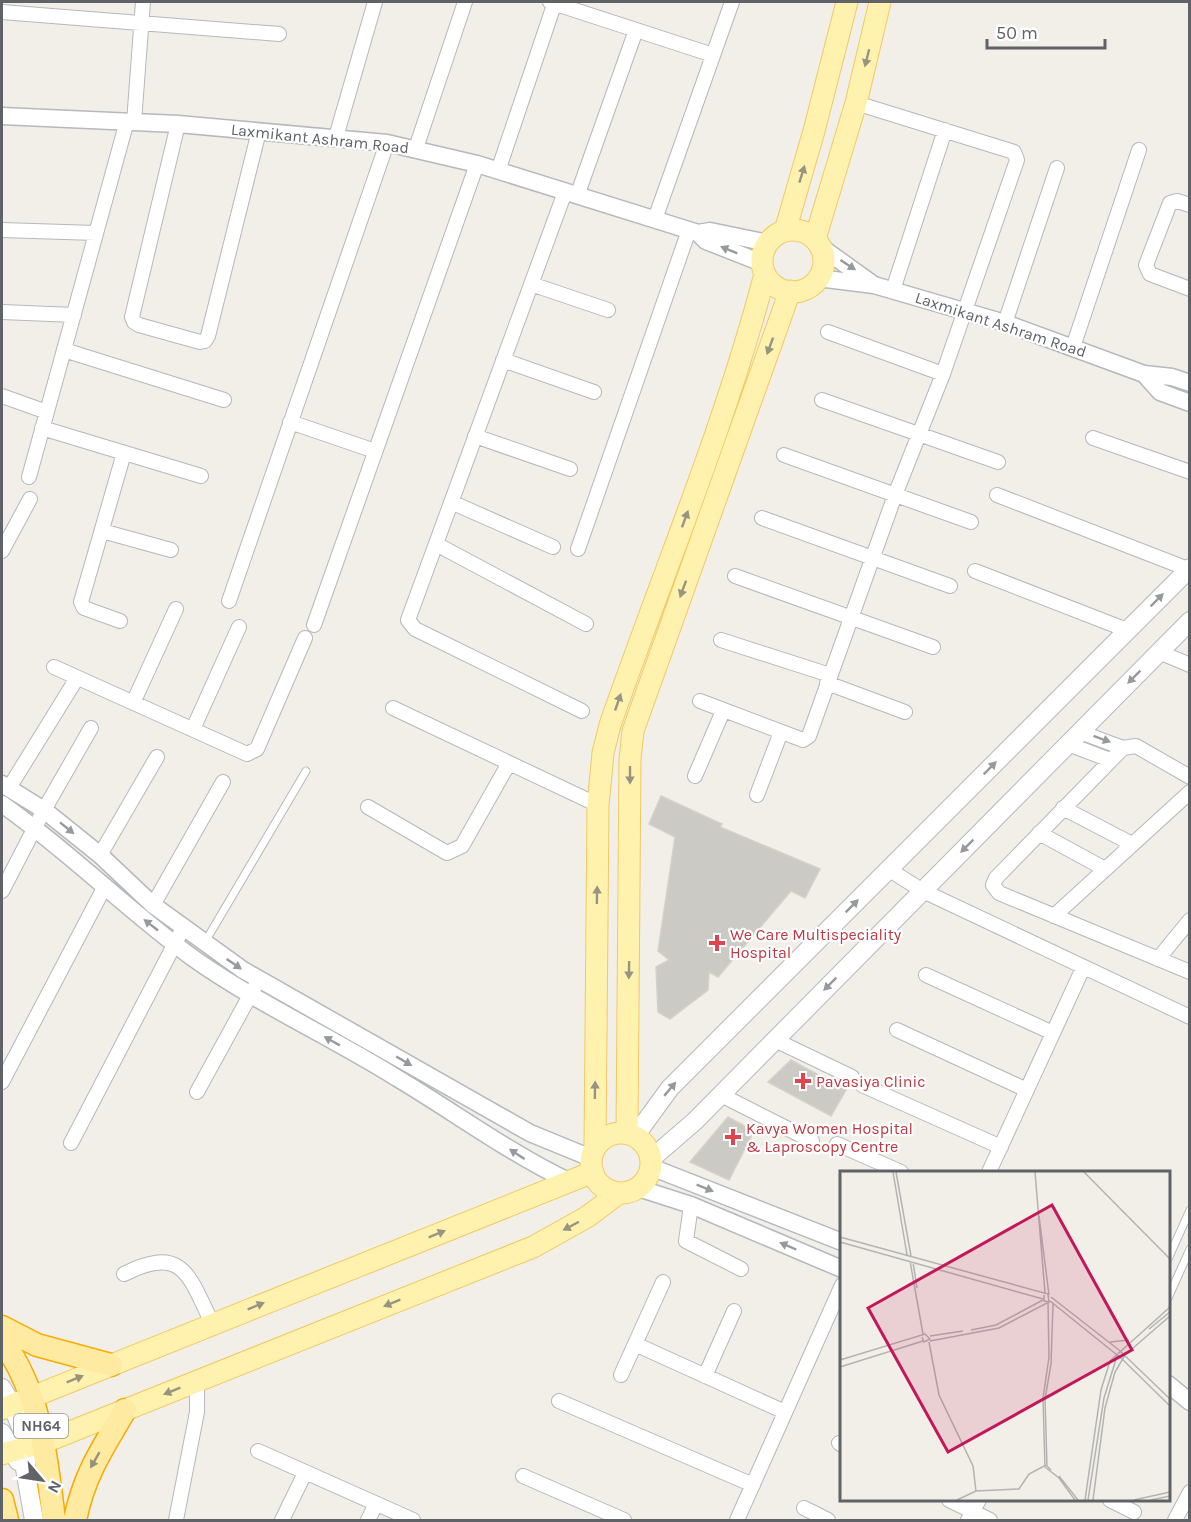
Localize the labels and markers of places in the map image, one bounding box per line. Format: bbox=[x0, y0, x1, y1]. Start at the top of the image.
place label: We Care Multispeciality Hospital bbox=[730, 925, 902, 962]
marker: We Care Multispeciality Hospital bbox=[708, 934, 726, 952]
marker: Pavasiya Clinic bbox=[794, 1072, 812, 1090]
place label: Pavasiya Clinic bbox=[816, 1072, 925, 1091]
place label: Kavya Women Hospital & Laproscopy Centre bbox=[746, 1119, 913, 1156]
marker: Kavya Women Hospital & Laproscopy Centre bbox=[724, 1128, 742, 1146]

